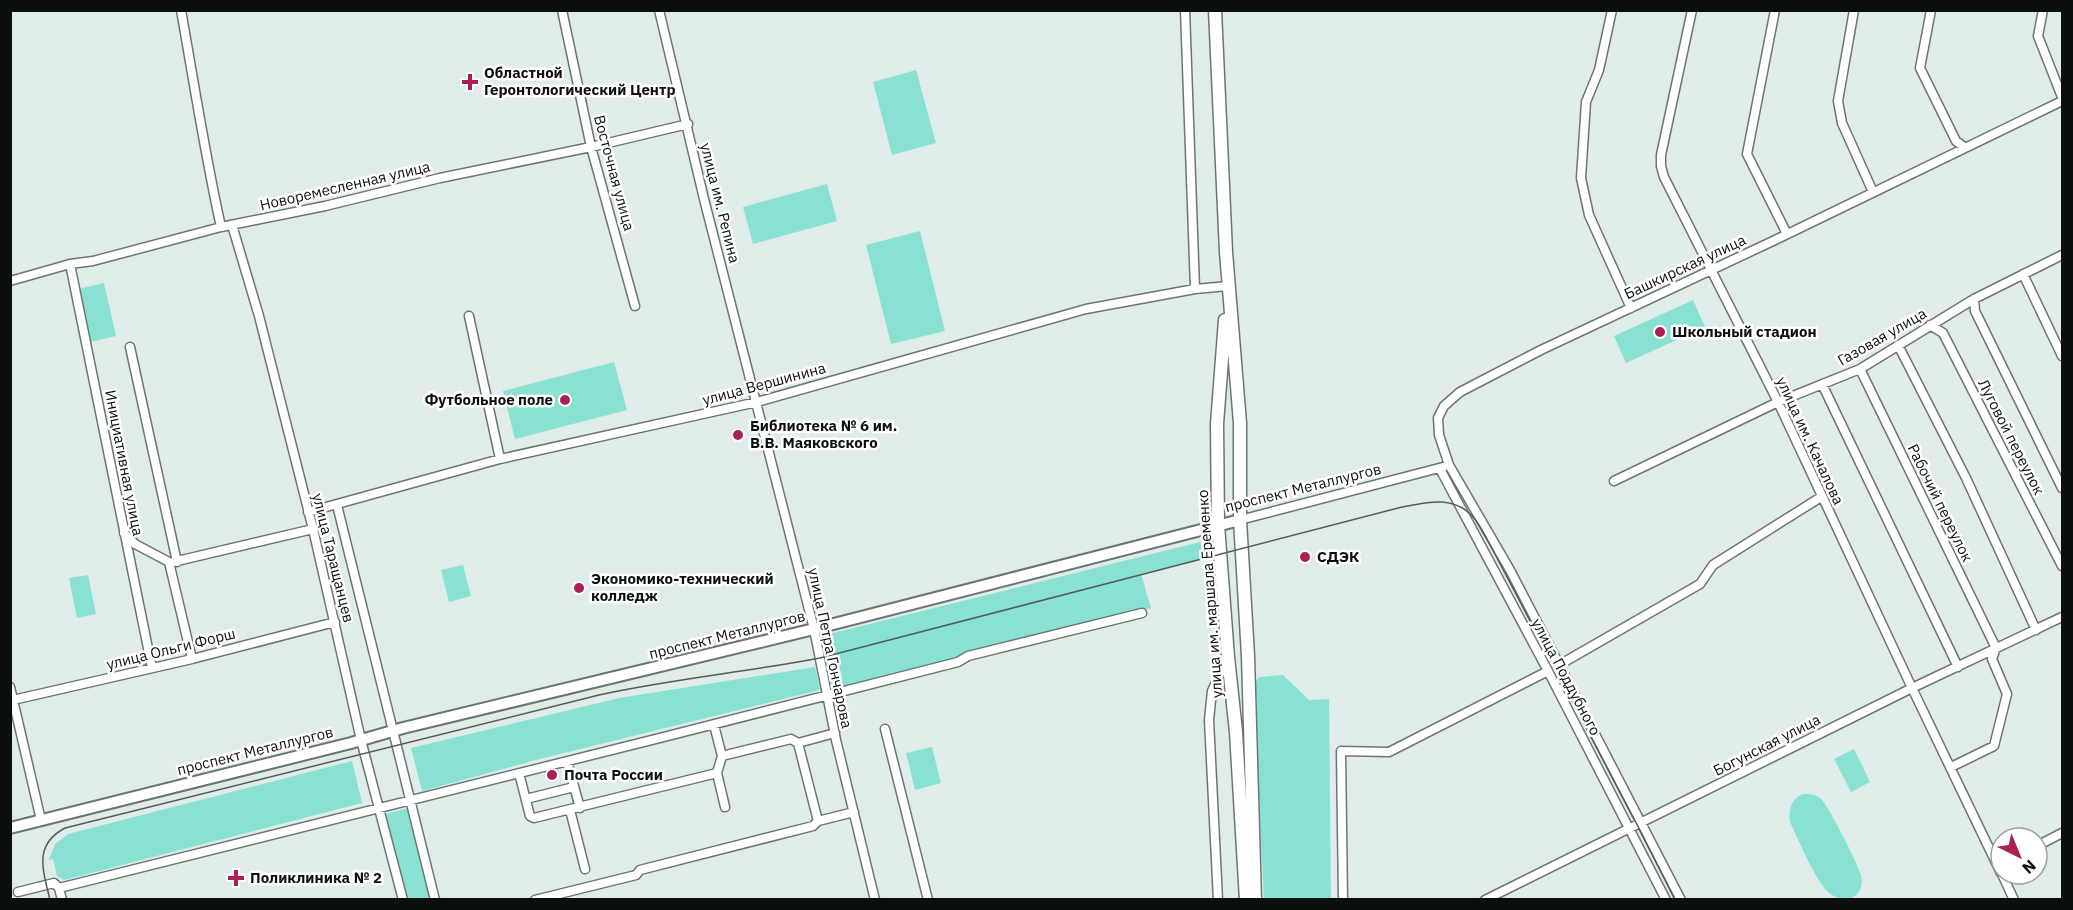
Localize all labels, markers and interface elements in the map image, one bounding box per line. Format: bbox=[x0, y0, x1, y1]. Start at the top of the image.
place label: Областной Геронтологический Центр bbox=[484, 63, 676, 99]
marker: Областной Геронтологический Центр bbox=[461, 73, 479, 91]
street label: Восточная улица bbox=[590, 113, 639, 233]
street label: улица им. Репина bbox=[696, 141, 745, 265]
street label: Новоремесленная улица bbox=[258, 157, 432, 214]
street label: Башкирская улица bbox=[1621, 230, 1749, 303]
street label: Газовая улица bbox=[1834, 303, 1930, 370]
place label: Школьный стадион bbox=[1672, 322, 1817, 341]
marker: Школьный стадион bbox=[1653, 325, 1667, 339]
street label: улица Вершинина bbox=[700, 358, 828, 409]
street label: улица им. Качалова bbox=[1772, 374, 1848, 508]
street label: Луговой переулок bbox=[1974, 376, 2049, 498]
street label: Инициативная улица bbox=[101, 388, 148, 537]
place label: Футбольное поле bbox=[425, 390, 553, 409]
marker: Футбольное поле bbox=[558, 393, 572, 407]
place label: Библиотека № 6 им. В.В. Маяковского bbox=[750, 416, 897, 452]
marker: Библиотека № 6 им. В.В. Маяковского bbox=[731, 428, 745, 442]
street label: Рабочий переулок bbox=[1904, 441, 1977, 565]
street label: проспект Металлургов bbox=[1223, 459, 1383, 516]
street label: улица им. маршала Еременко bbox=[1193, 489, 1226, 699]
street label: улица Таращанцев bbox=[308, 491, 359, 624]
place label: СДЭК bbox=[1317, 547, 1359, 566]
marker: СДЭК bbox=[1298, 550, 1312, 564]
street label: улица Петра Гончарова bbox=[804, 566, 857, 730]
place label: Экономико-технический колледж bbox=[591, 569, 774, 605]
marker: Экономико-технический колледж bbox=[572, 581, 586, 595]
street label: проспект Металлургов bbox=[647, 606, 807, 663]
street label: улица Поддубного bbox=[1528, 615, 1605, 739]
street label: улица Ольги Форш bbox=[104, 623, 237, 674]
street label: Богунская улица bbox=[1710, 709, 1824, 780]
street label: проспект Металлургов bbox=[175, 722, 335, 779]
place label: Почта России bbox=[564, 765, 663, 784]
marker: Почта России bbox=[545, 768, 559, 782]
north arrow bbox=[1989, 826, 2049, 886]
text: N bbox=[2018, 856, 2040, 878]
place label: Поликлиника № 2 bbox=[250, 868, 382, 887]
marker: Поликлиника № 2 bbox=[227, 869, 245, 887]

